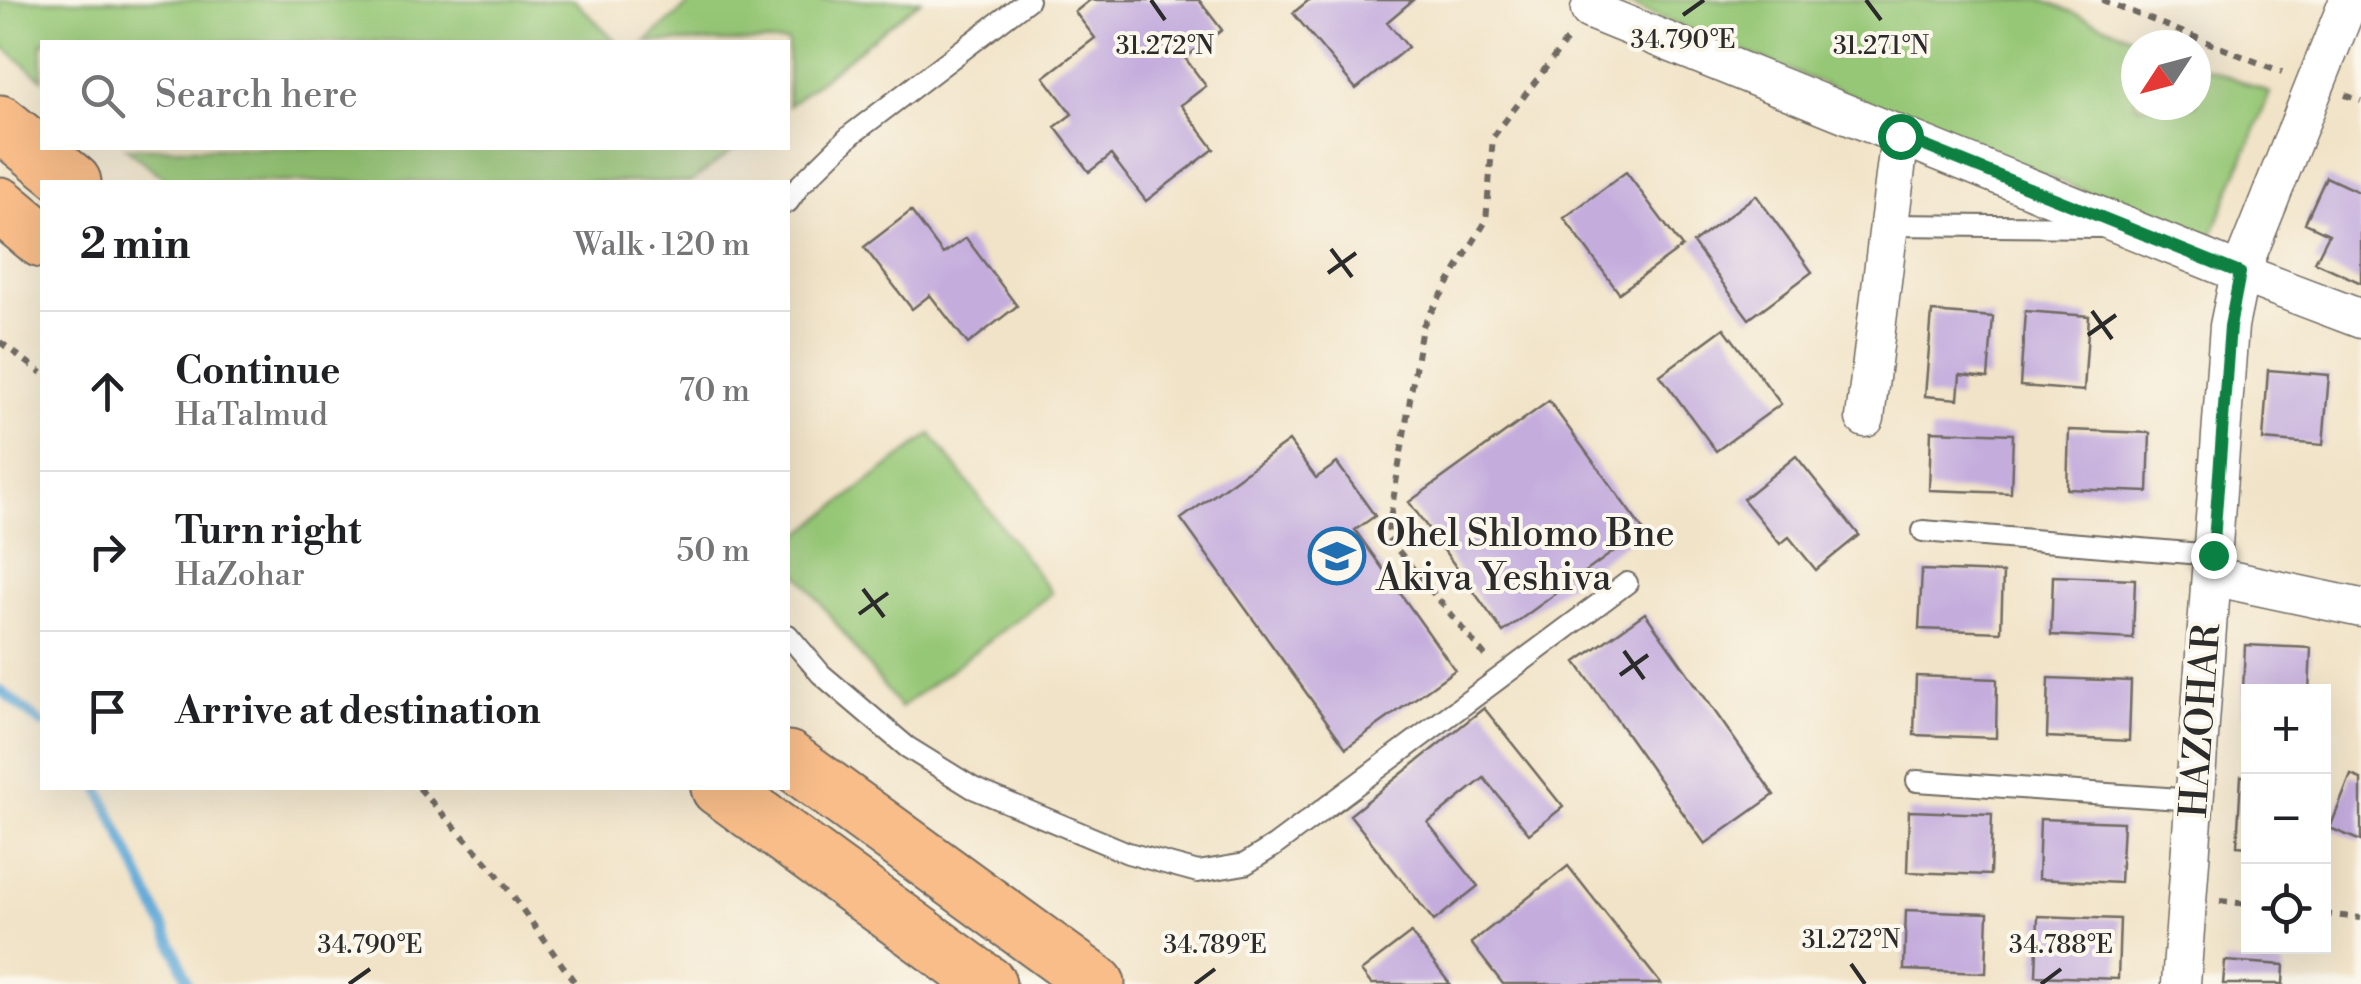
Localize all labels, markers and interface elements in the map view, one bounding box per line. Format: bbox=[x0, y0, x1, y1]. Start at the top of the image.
text: 34.790°E bbox=[1630, 25, 1736, 56]
north arrow bbox=[2121, 30, 2211, 120]
text: 31.272°N bbox=[1116, 31, 1215, 62]
text: 31.271°N bbox=[1833, 31, 1929, 62]
search box bbox=[40, 40, 790, 150]
icon: search bbox=[75, 68, 130, 123]
text: Search here bbox=[155, 72, 358, 119]
route start bbox=[1878, 114, 1924, 160]
text: 2 min bbox=[80, 219, 190, 272]
text: Walk · 120 m bbox=[574, 225, 750, 265]
text: Continue bbox=[175, 348, 340, 395]
icon: ahead bbox=[80, 364, 135, 419]
text: 70 m bbox=[679, 371, 750, 411]
text: HaTalmud bbox=[175, 395, 328, 435]
text: Turn right bbox=[175, 508, 361, 555]
place label: Ohel Shlomo Bne Akiva Yeshiva bbox=[1375, 511, 1675, 602]
icon: right bbox=[80, 524, 135, 579]
school or university icon: Ohel Shlomo Bne Akiva Yeshiva bbox=[1307, 526, 1367, 586]
text: 50 m bbox=[677, 531, 750, 571]
route end bbox=[2191, 533, 2237, 579]
text: HaZohar bbox=[175, 555, 305, 595]
street label: HAZOHAR bbox=[2171, 621, 2231, 819]
icon: arrive bbox=[80, 684, 135, 739]
map controls bbox=[2241, 684, 2331, 954]
button: + bbox=[2241, 684, 2331, 774]
text: Arrive at destination bbox=[175, 688, 541, 735]
button: − bbox=[2241, 774, 2331, 864]
button: locate bbox=[2241, 864, 2331, 954]
text: 31.272°N bbox=[1802, 925, 1901, 956]
text: 34.790°E bbox=[317, 930, 423, 961]
text: 34.789°E bbox=[1163, 930, 1267, 961]
text: 34.788°E bbox=[2009, 930, 2113, 961]

